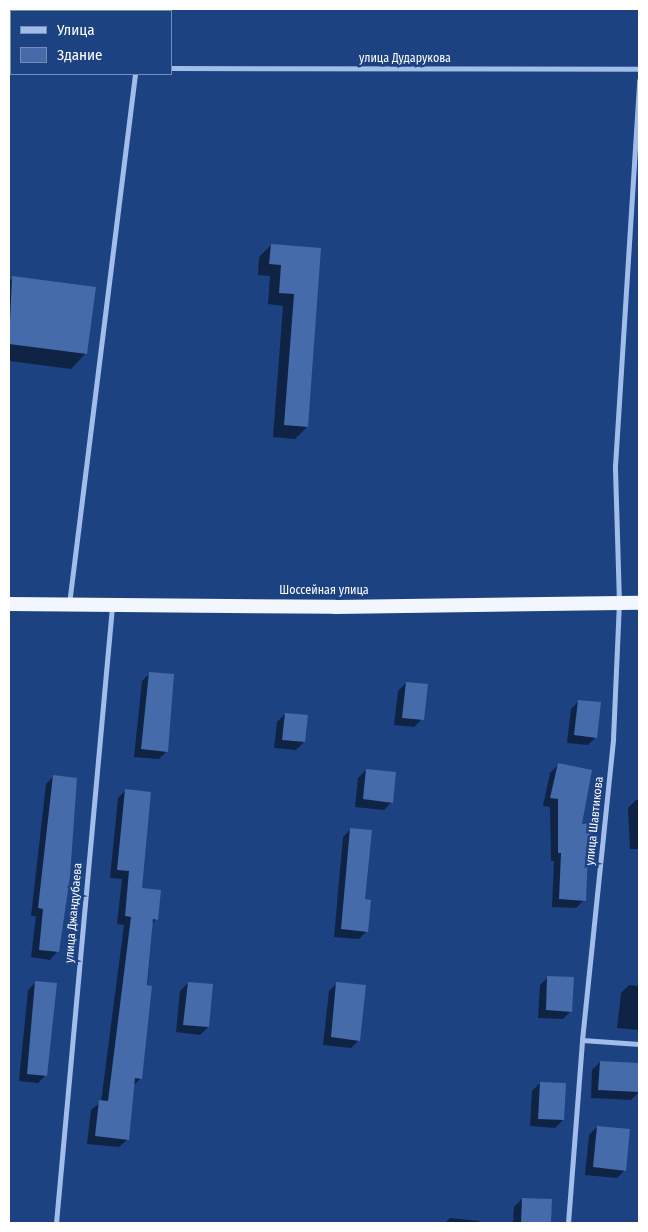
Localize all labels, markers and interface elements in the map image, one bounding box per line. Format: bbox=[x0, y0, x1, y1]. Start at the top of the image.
legend bbox=[10, 10, 172, 75]
text: Улица bbox=[57, 21, 95, 39]
text: Здание bbox=[57, 46, 103, 64]
street label: улица Дударукова bbox=[359, 52, 451, 66]
street label: Шоссейная улица bbox=[279, 584, 369, 598]
street label: улица Шавтикова bbox=[583, 776, 607, 866]
street label: улица Джандубаева bbox=[62, 862, 86, 964]

